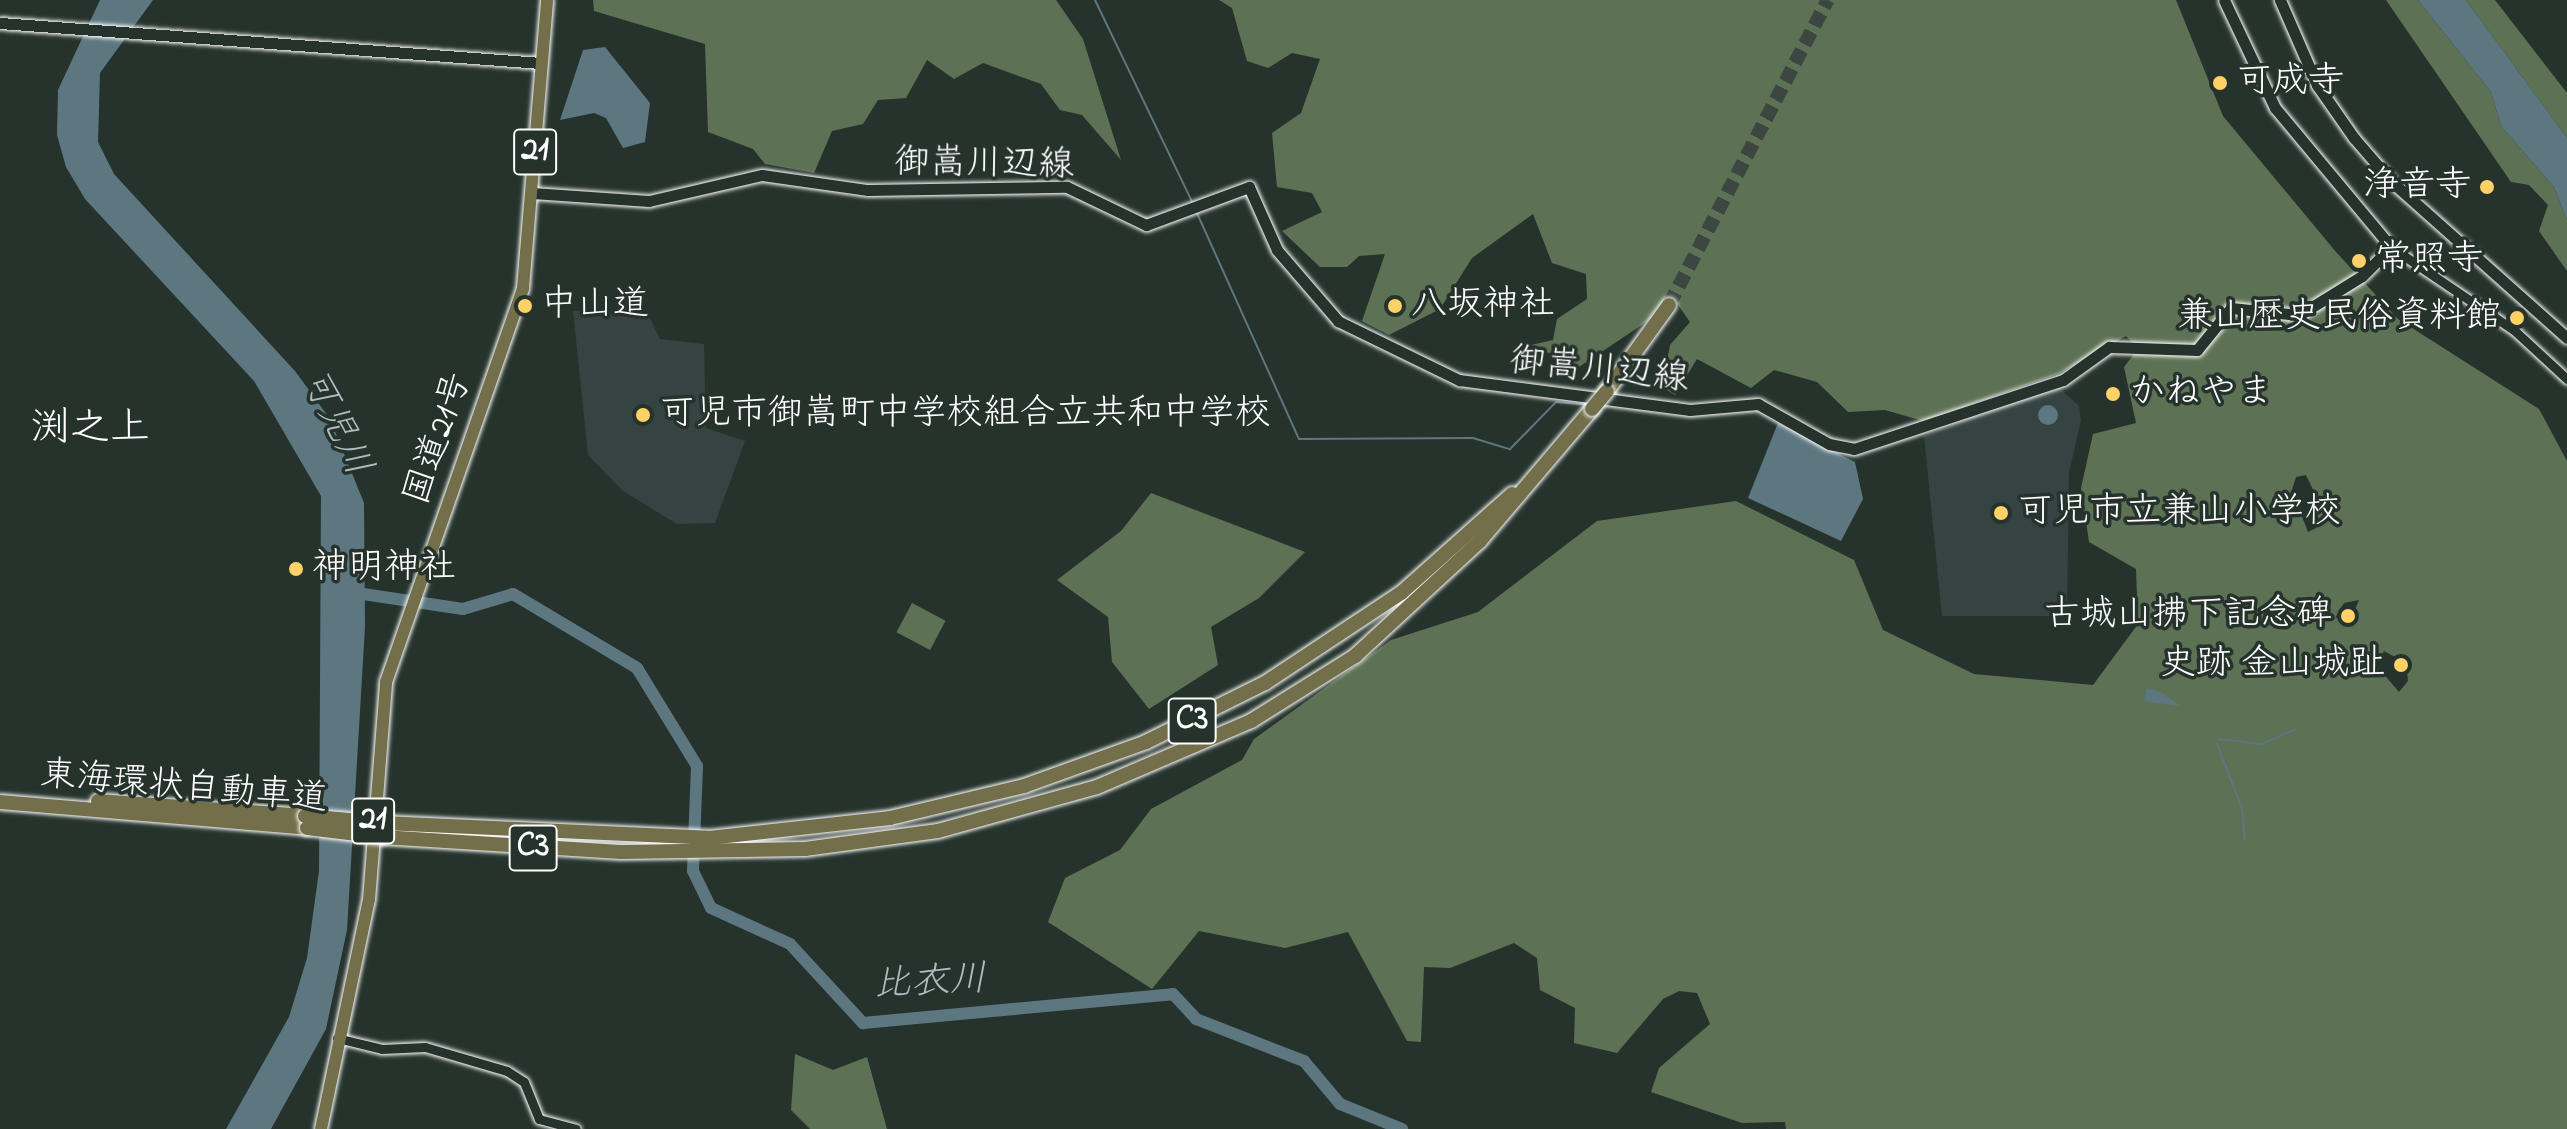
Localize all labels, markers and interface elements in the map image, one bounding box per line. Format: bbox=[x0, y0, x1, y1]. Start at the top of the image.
place label: 可成寺 bbox=[2236, 61, 2344, 105]
marker: 可成寺 bbox=[2211, 74, 2229, 92]
road number: 21 bbox=[513, 122, 557, 182]
street label: 御嵩川辺線 bbox=[894, 142, 1074, 188]
place label: 浄音寺 bbox=[2363, 165, 2471, 209]
marker: 浄音寺 bbox=[2478, 178, 2496, 196]
place label: 常照寺 bbox=[2375, 239, 2483, 283]
marker: 常照寺 bbox=[2350, 252, 2368, 270]
place label: 中山道 bbox=[541, 284, 649, 328]
place label: 八坂神社 bbox=[1411, 284, 1555, 328]
place label: 兼山歴史民俗資料館 bbox=[2177, 296, 2501, 340]
marker: 中山道 bbox=[516, 297, 534, 315]
marker: 八坂神社 bbox=[1386, 297, 1404, 315]
marker: 兼山歴史民俗資料館 bbox=[2508, 309, 2526, 327]
street label: 御嵩川辺線 bbox=[1507, 340, 1691, 402]
water label: 可児川 bbox=[289, 362, 379, 484]
street label: 国道21号 bbox=[396, 367, 482, 511]
place label: かねやま bbox=[2129, 372, 2273, 416]
marker: かねやま bbox=[2104, 385, 2122, 403]
place label: 可児市御嵩町中学校組合立共和中学校 bbox=[659, 393, 1271, 437]
district label: 渕之上 bbox=[30, 406, 150, 454]
marker: 可児市御嵩町中学校組合立共和中学校 bbox=[634, 406, 652, 424]
place label: 可児市立兼山小学校 bbox=[2017, 491, 2341, 535]
marker: 可児市立兼山小学校 bbox=[1992, 504, 2010, 522]
place label: 神明神社 bbox=[312, 547, 456, 591]
marker: 神明神社 bbox=[287, 560, 305, 578]
place label: 古城山拂下記念碑 bbox=[2044, 594, 2332, 638]
marker: 古城山拂下記念碑 bbox=[2339, 607, 2357, 625]
place label: 史跡 金山城趾 bbox=[2160, 643, 2385, 687]
marker: 史跡 金山城趾 bbox=[2392, 656, 2410, 674]
road number: C3 bbox=[1166, 691, 1218, 751]
street label: 東海環状自動車道 bbox=[39, 754, 329, 822]
road number: 21 bbox=[351, 791, 395, 851]
road number: C3 bbox=[507, 818, 559, 878]
water label: 比衣川 bbox=[872, 958, 988, 1010]

